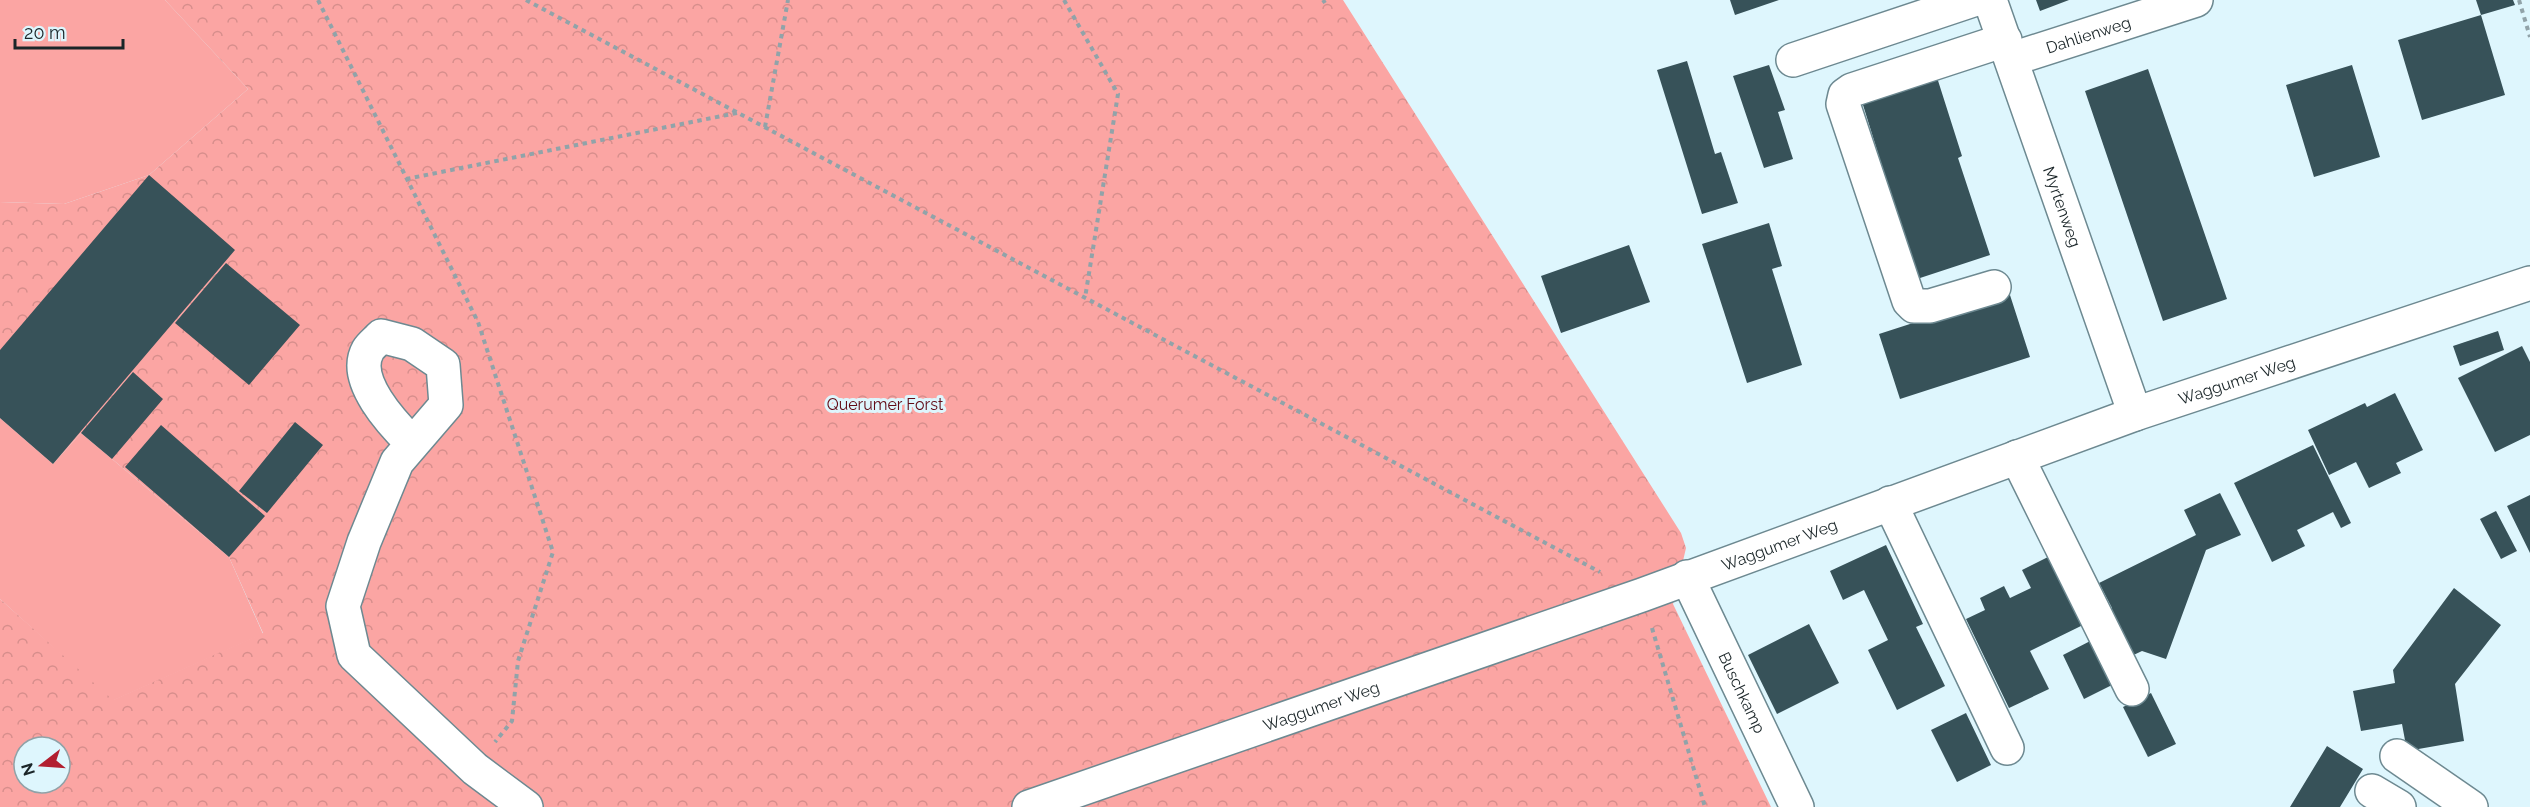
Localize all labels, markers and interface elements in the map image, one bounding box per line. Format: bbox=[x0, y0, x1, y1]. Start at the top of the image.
scale bar bbox=[15, 12, 123, 50]
street label: Dahlienweg bbox=[2044, 13, 2133, 58]
text: 20 m bbox=[24, 22, 66, 43]
street label: Myrtenweg bbox=[2039, 164, 2085, 250]
street label: Waggumer Weg bbox=[2176, 353, 2298, 409]
park label: Querumer Forst bbox=[827, 395, 944, 414]
street label: Waggumer Weg bbox=[1719, 515, 1840, 575]
street label: Buschkamp bbox=[1714, 649, 1769, 737]
street label: Waggumer Weg bbox=[1261, 678, 1382, 735]
north arrow bbox=[12, 735, 72, 795]
text: N bbox=[17, 761, 39, 778]

